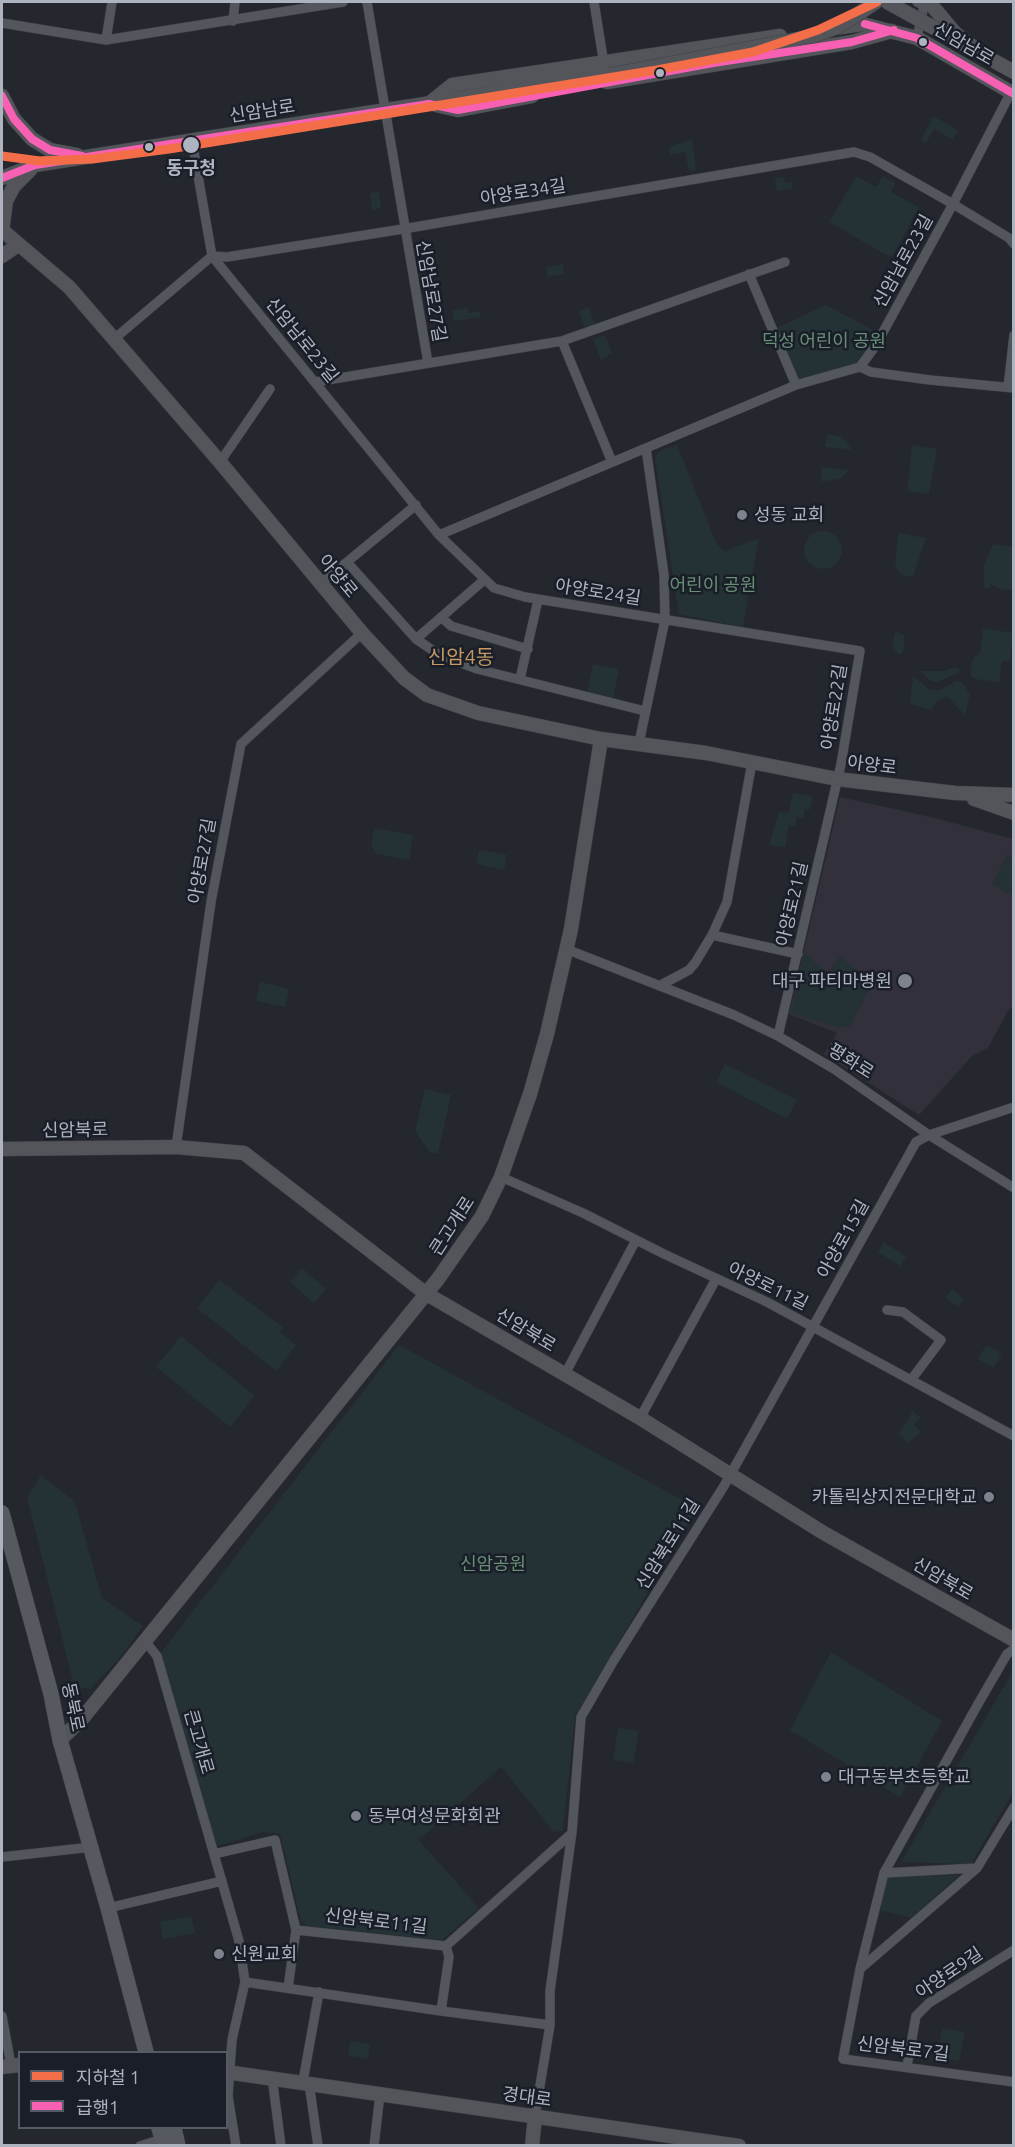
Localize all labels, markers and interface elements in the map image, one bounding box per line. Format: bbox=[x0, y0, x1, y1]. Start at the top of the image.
street label: 신암남로 bbox=[930, 18, 998, 70]
unlabelled marker bbox=[917, 36, 929, 48]
unlabelled marker bbox=[654, 67, 666, 79]
street label: 신암남로 bbox=[228, 95, 296, 127]
marker: 동구청 bbox=[181, 135, 201, 155]
unlabelled marker bbox=[143, 141, 155, 153]
place label: 동구청 bbox=[166, 157, 216, 179]
street label: 아양로34길 bbox=[479, 175, 567, 209]
street label: 신암남로23길 bbox=[869, 211, 937, 311]
street label: 신암남로27길 bbox=[411, 238, 451, 344]
street label: 신암남로23길 bbox=[261, 293, 343, 387]
park label: 덕성 어린이 공원 bbox=[762, 330, 886, 352]
place label: 성동 교회 bbox=[754, 504, 824, 526]
marker: 성동 교회 bbox=[735, 508, 749, 522]
street label: 아양로 bbox=[314, 550, 362, 602]
park label: 어린이 공원 bbox=[670, 574, 756, 596]
street label: 아양로24길 bbox=[554, 575, 642, 609]
district label: 신암4동 bbox=[428, 645, 494, 669]
street label: 아양로22길 bbox=[817, 663, 851, 751]
street label: 아양로 bbox=[846, 751, 898, 779]
street label: 아양로27길 bbox=[184, 817, 220, 905]
street label: 아양로21길 bbox=[772, 859, 812, 949]
place label: 대구 파티마병원 bbox=[772, 970, 892, 992]
marker: 대구 파티마병원 bbox=[896, 972, 914, 990]
street label: 평화로 bbox=[824, 1039, 878, 1083]
street label: 신암북로 bbox=[42, 1119, 108, 1141]
street label: 큰고개로 bbox=[425, 1192, 479, 1260]
street label: 아양로15길 bbox=[813, 1196, 873, 1282]
street label: 아양로11길 bbox=[724, 1257, 812, 1315]
street label: 신암북로 bbox=[492, 1304, 560, 1356]
place label: 카톨릭상지전문대학교 bbox=[811, 1486, 977, 1508]
marker: 카톨릭상지전문대학교 bbox=[982, 1490, 996, 1504]
street label: 신암북로11길 bbox=[632, 1495, 704, 1593]
park label: 신암공원 bbox=[460, 1553, 526, 1575]
street label: 신암북로 bbox=[909, 1553, 977, 1605]
street label: 동북로 bbox=[57, 1680, 89, 1734]
street label: 큰고개로 bbox=[179, 1707, 219, 1777]
place label: 대구동부초등학교 bbox=[838, 1766, 970, 1788]
marker: 대구동부초등학교 bbox=[819, 1770, 833, 1784]
place label: 동부여성문화회관 bbox=[368, 1805, 500, 1827]
marker: 동부여성문화회관 bbox=[349, 1809, 363, 1823]
street label: 신암북로11길 bbox=[324, 1904, 428, 1938]
place label: 신원교회 bbox=[231, 1943, 297, 1965]
street label: 아양로9길 bbox=[911, 1943, 987, 2003]
marker: 신원교회 bbox=[212, 1947, 226, 1961]
street label: 신암북로7길 bbox=[856, 2033, 950, 2065]
legend bbox=[18, 2051, 228, 2129]
text: 지하철 1 bbox=[76, 2067, 140, 2087]
street label: 경대로 bbox=[501, 2083, 553, 2111]
text: 급행1 bbox=[76, 2097, 119, 2117]

